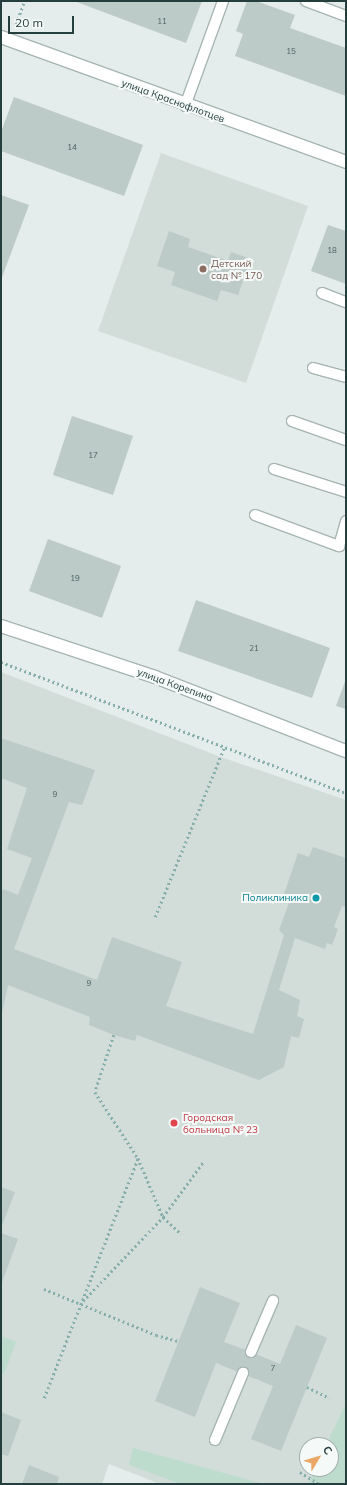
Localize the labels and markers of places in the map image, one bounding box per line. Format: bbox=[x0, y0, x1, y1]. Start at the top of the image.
place label: Детский сад № 170 bbox=[211, 257, 262, 280]
marker: Детский сад № 170 bbox=[198, 264, 208, 274]
place label: Поликлиника bbox=[242, 892, 308, 904]
marker: Поликлиника bbox=[311, 893, 321, 903]
place label: Городская больница № 23 bbox=[183, 1111, 258, 1134]
marker: Городская больница № 23 bbox=[168, 1117, 180, 1129]

